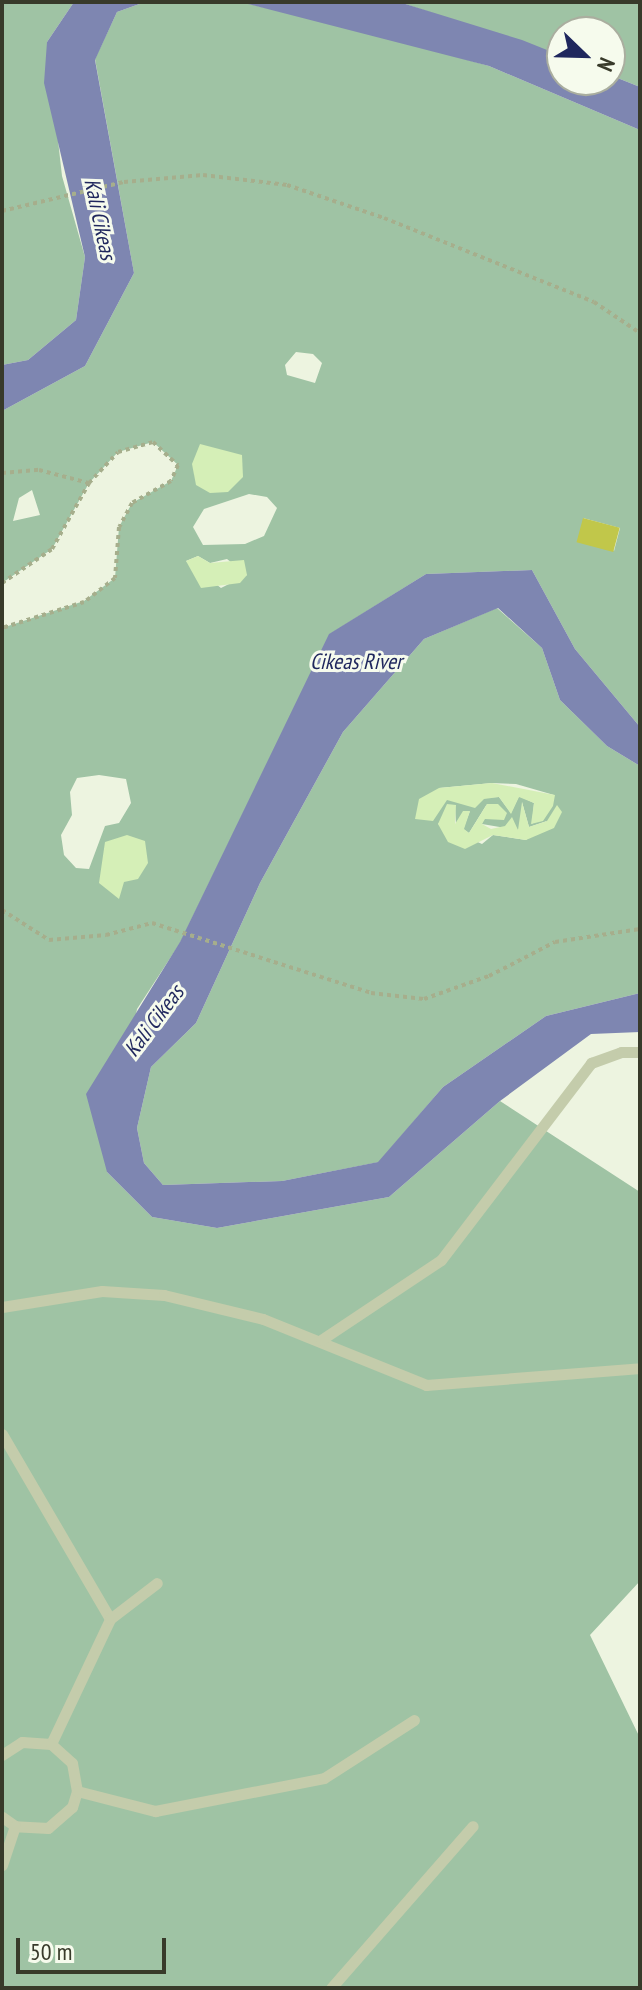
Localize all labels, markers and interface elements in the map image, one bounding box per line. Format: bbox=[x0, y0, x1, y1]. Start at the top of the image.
north arrow bbox=[546, 16, 626, 96]
text: N bbox=[591, 54, 621, 76]
water label: Kali Cikeas bbox=[79, 176, 121, 262]
water label: Cikeas River bbox=[310, 649, 402, 675]
water label: Kali Cikeas bbox=[119, 980, 189, 1062]
scale bar bbox=[20, 1922, 170, 1972]
text: 50 m bbox=[30, 1936, 72, 1967]

